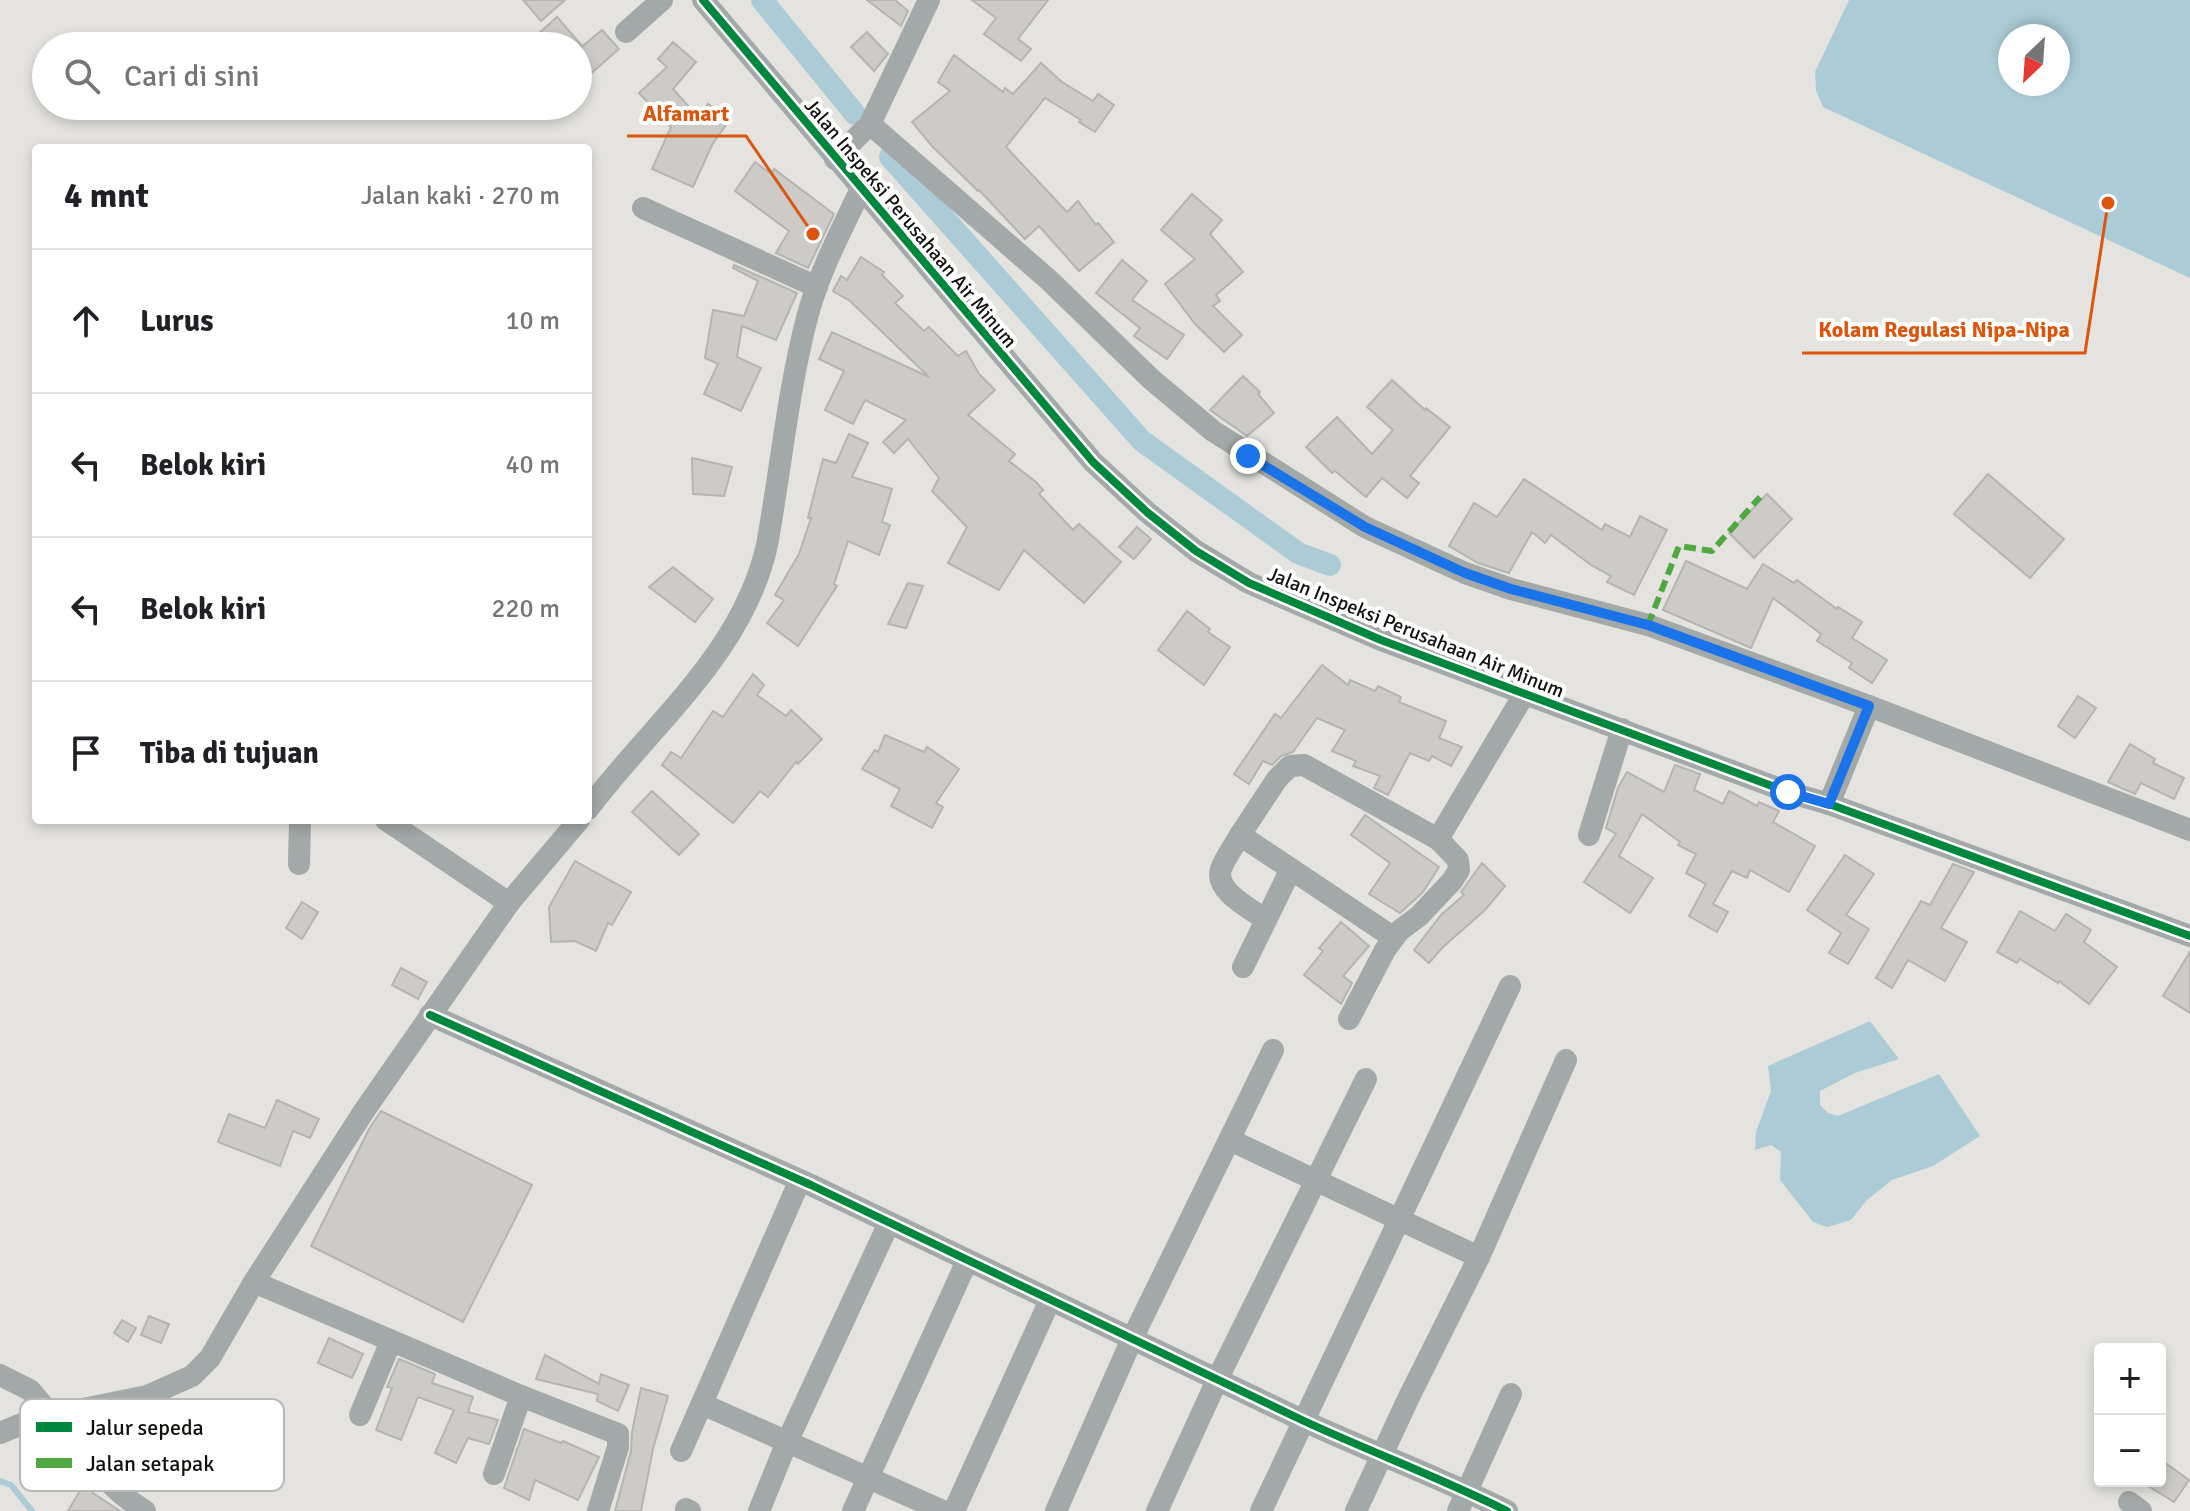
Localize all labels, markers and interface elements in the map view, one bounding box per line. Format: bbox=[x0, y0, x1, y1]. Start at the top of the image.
north arrow bbox=[1998, 24, 2070, 96]
search box bbox=[32, 32, 592, 120]
icon: search bbox=[60, 54, 104, 98]
text: Cari di sini bbox=[124, 58, 260, 95]
callout: Alfamart bbox=[627, 90, 746, 136]
street label: Jalan Inspeksi Perusahaan Air Minum bbox=[799, 93, 1022, 353]
text: Alfamart bbox=[643, 100, 729, 127]
text: 4 mnt bbox=[64, 175, 149, 217]
text: Jalan kaki · 270 m bbox=[361, 180, 560, 212]
icon: ahead bbox=[64, 299, 108, 343]
text: Lurus bbox=[140, 303, 214, 340]
text: 10 m bbox=[505, 305, 560, 337]
callout: Kolam Regulasi Nipa-Nipa bbox=[1802, 307, 2085, 353]
text: Kolam Regulasi Nipa-Nipa bbox=[1818, 316, 2070, 343]
route end bbox=[1230, 438, 1266, 474]
icon: left bbox=[64, 443, 108, 487]
text: Belok kiri bbox=[140, 447, 266, 484]
text: 40 m bbox=[505, 449, 560, 481]
street label: Jalan Inspeksi Perusahaan Air Minum bbox=[1264, 561, 1568, 704]
icon: left bbox=[64, 587, 108, 631]
text: Belok kiri bbox=[140, 591, 266, 628]
text: 220 m bbox=[491, 593, 560, 625]
icon: arrive bbox=[64, 731, 108, 775]
text: Tiba di tujuan bbox=[140, 735, 319, 772]
route start bbox=[1770, 774, 1806, 810]
map controls bbox=[2094, 1343, 2166, 1487]
button: + bbox=[2094, 1343, 2166, 1415]
legend bbox=[20, 1399, 284, 1491]
text: Jalur sepeda bbox=[86, 1414, 204, 1441]
button: − bbox=[2094, 1415, 2166, 1487]
text: Jalan setapak bbox=[86, 1450, 214, 1477]

